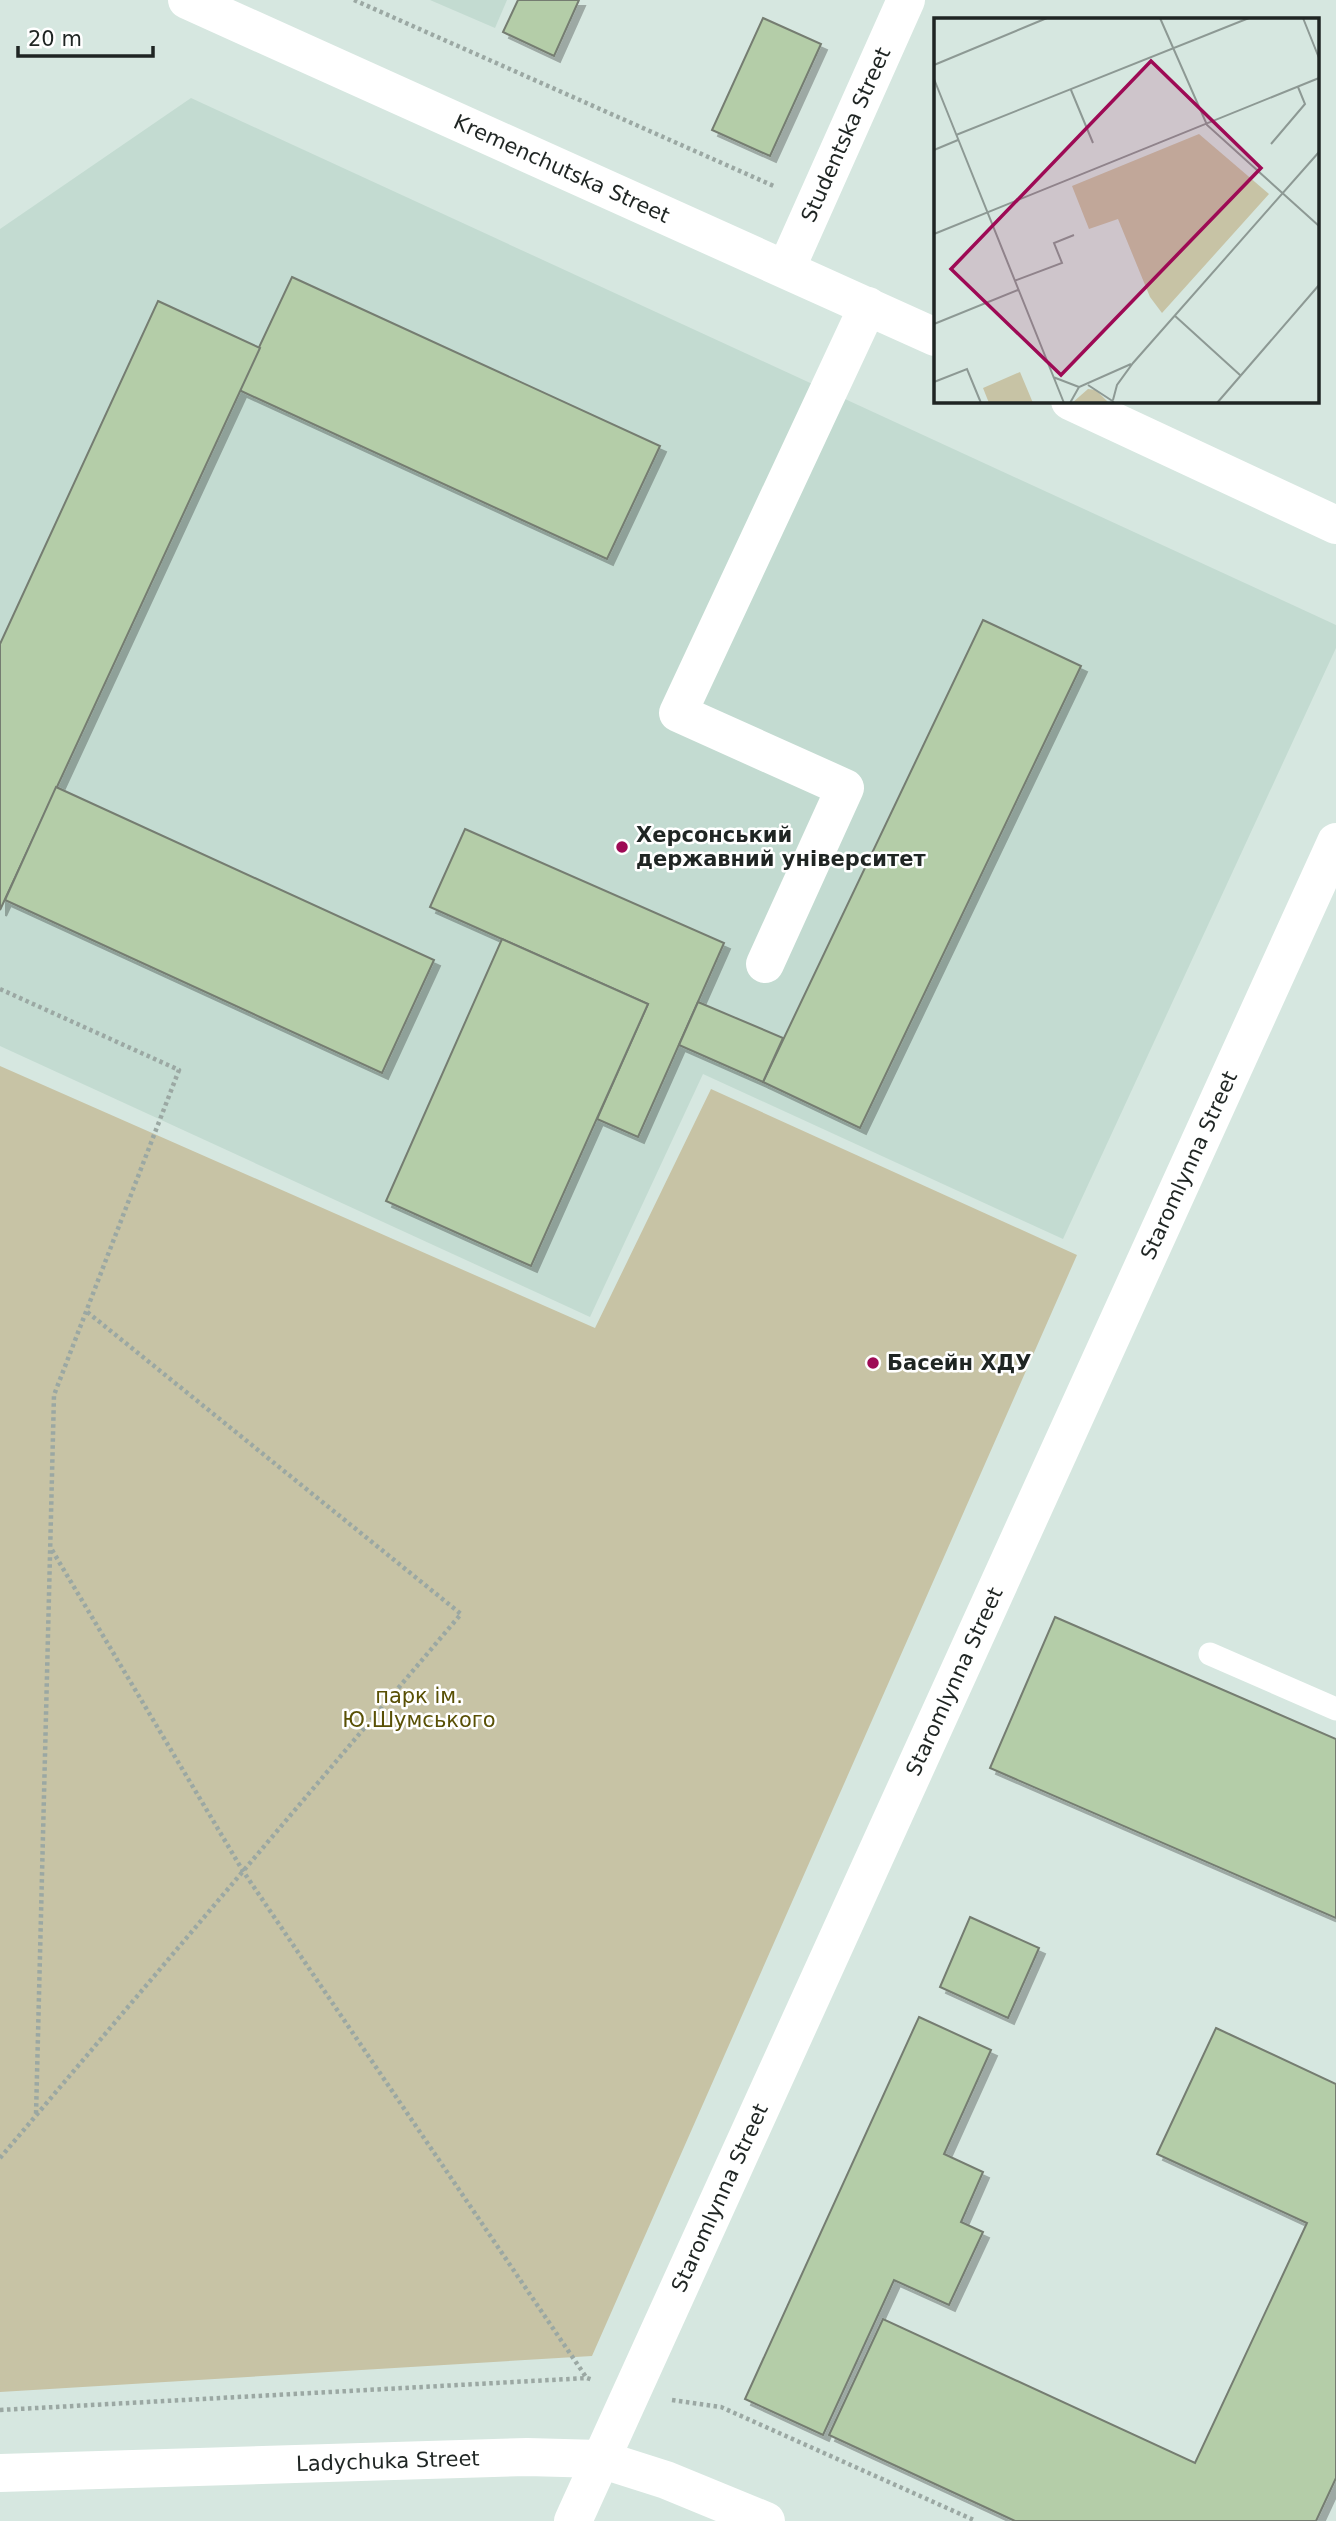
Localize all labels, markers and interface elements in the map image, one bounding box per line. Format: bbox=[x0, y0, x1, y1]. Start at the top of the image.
scale bar bbox=[18, 14, 152, 58]
inset map bbox=[934, 18, 1318, 402]
text: 20 m bbox=[28, 27, 82, 51]
street label: Studentska Street bbox=[796, 44, 895, 226]
street label: Kremenchutska Street bbox=[450, 110, 673, 228]
place label: Херсонський державний університет bbox=[636, 823, 926, 871]
marker: Херсонський державний університет bbox=[614, 839, 630, 855]
street label: Staromlynna Street bbox=[1136, 1067, 1242, 1263]
place label: Басейн ХДУ bbox=[887, 1351, 1032, 1375]
marker: Басейн ХДУ bbox=[865, 1355, 881, 1371]
street label: Staromlynna Street bbox=[901, 1584, 1008, 1780]
park label: парк ім. Ю.Шумського bbox=[342, 1684, 496, 1732]
street label: Staromlynna Street bbox=[667, 2100, 773, 2296]
street label: Ladychuka Street bbox=[296, 2446, 480, 2476]

